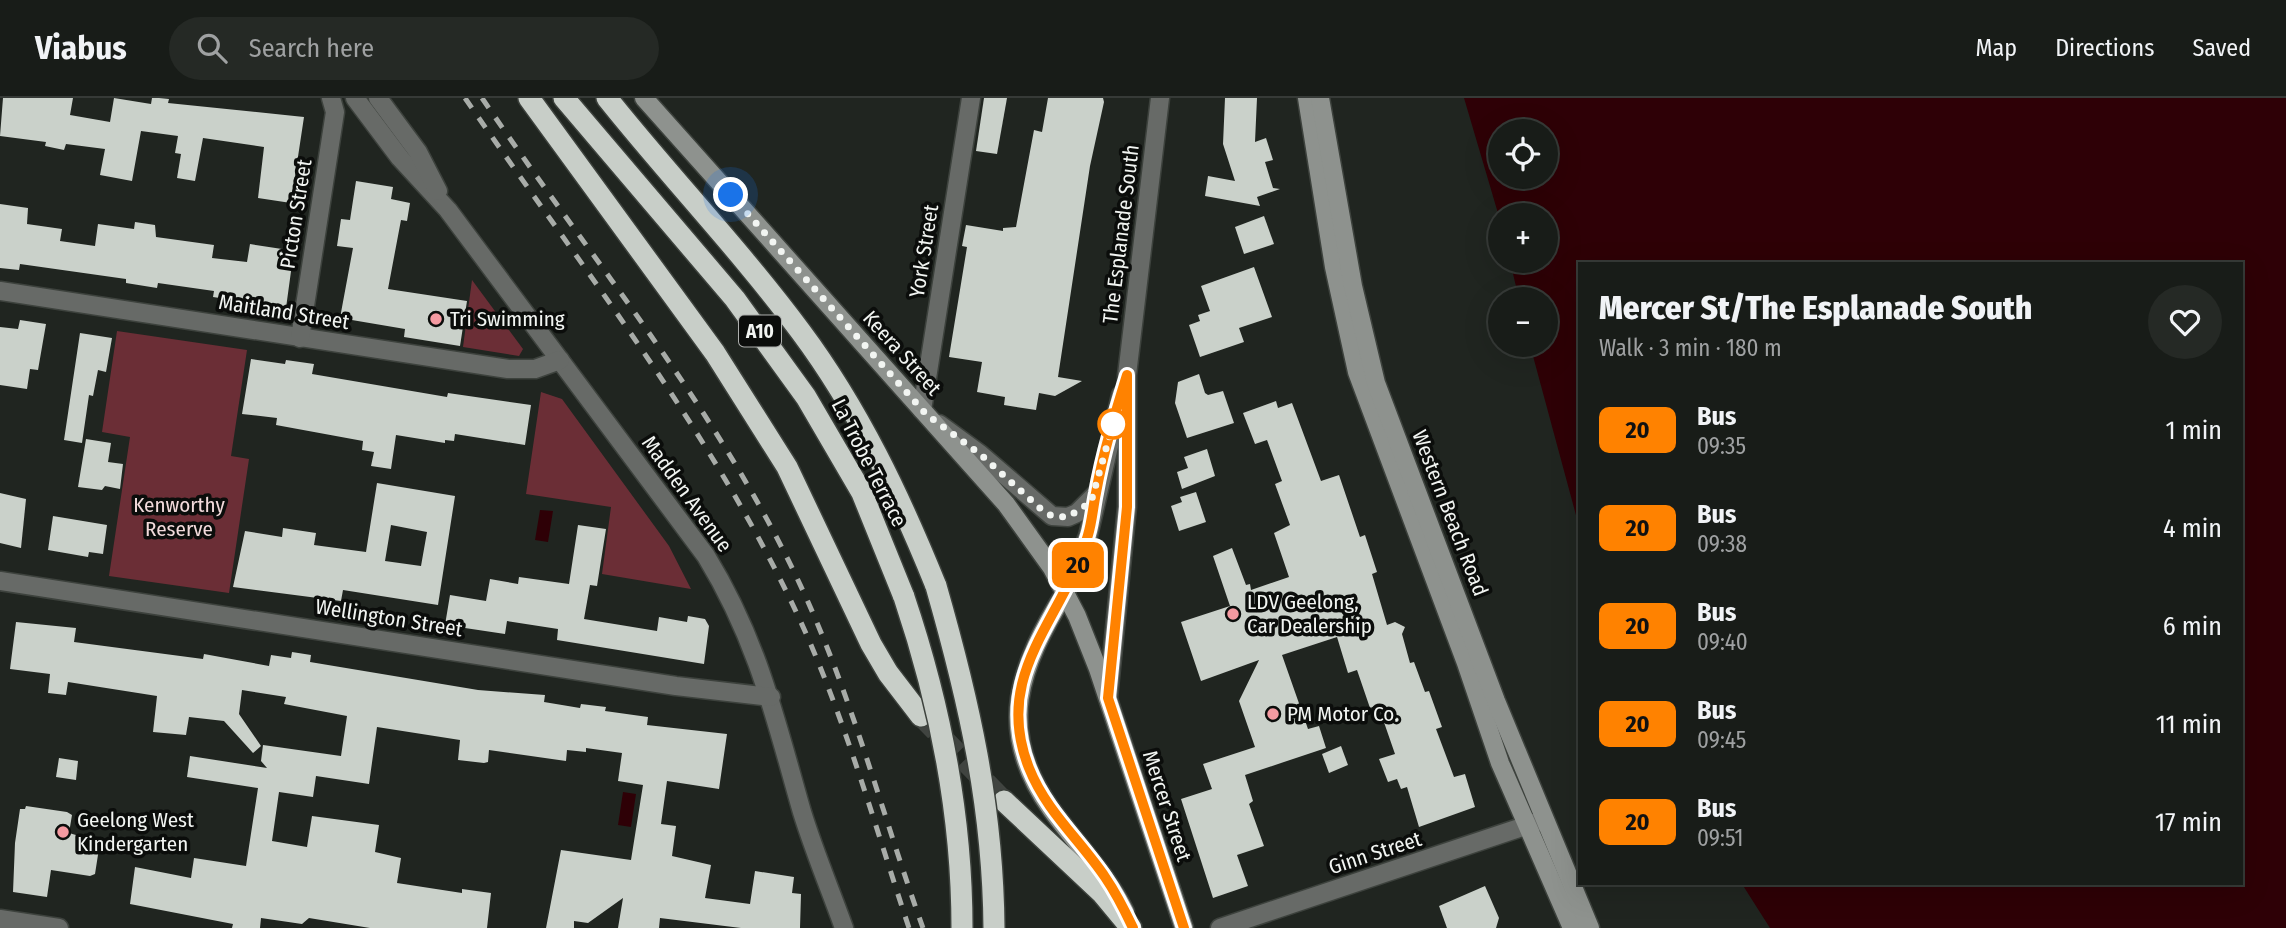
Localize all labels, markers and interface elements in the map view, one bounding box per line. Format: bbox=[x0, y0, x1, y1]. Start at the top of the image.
search box bbox=[169, 17, 659, 80]
text: Viabus bbox=[35, 28, 127, 68]
icon: search bbox=[193, 29, 231, 67]
text: Search here bbox=[249, 33, 374, 64]
text: Map bbox=[1976, 34, 2017, 62]
text: Directions bbox=[2055, 34, 2154, 62]
text: Saved bbox=[2192, 34, 2251, 62]
map controls bbox=[1488, 119, 1558, 357]
button: locate bbox=[1488, 119, 1558, 189]
street label: The Esplanade South bbox=[1097, 143, 1145, 325]
street label: Picton Street bbox=[275, 157, 318, 271]
your location bbox=[713, 177, 748, 212]
street label: York Street bbox=[904, 202, 944, 299]
button: + bbox=[1488, 203, 1558, 273]
button: heart bbox=[2148, 285, 2222, 359]
button: − bbox=[1488, 287, 1558, 357]
text: Mercer St/The Esplanade South bbox=[1599, 288, 2032, 328]
street label: Maitland Street bbox=[217, 289, 351, 335]
street label: Keera Street bbox=[857, 305, 947, 401]
place label: Tri Swimming bbox=[450, 306, 565, 332]
marker: Tri Swimming bbox=[428, 311, 444, 327]
road number: A10 bbox=[739, 316, 781, 346]
text: Walk · 3 min · 180 m bbox=[1599, 334, 1782, 362]
street label: La Trobe Terrace bbox=[826, 395, 912, 531]
text: Bus bbox=[1697, 401, 1736, 432]
unlabelled marker bbox=[1098, 409, 1128, 439]
text: 1 min bbox=[2166, 415, 2222, 446]
text: 20 bbox=[1625, 416, 1650, 444]
street label: Western Beach Road bbox=[1406, 426, 1494, 600]
street label: Madden Avenue bbox=[636, 431, 738, 557]
text: 09:35 bbox=[1697, 432, 1746, 460]
park label: Kenworthy Reserve bbox=[133, 492, 225, 542]
text: Bus bbox=[1697, 499, 1736, 530]
text: 4 min bbox=[2163, 513, 2222, 544]
text: 20 bbox=[1625, 514, 1650, 542]
text: 09:38 bbox=[1697, 530, 1747, 558]
line badge: 20 bbox=[1046, 542, 1110, 588]
text: 20 bbox=[1066, 551, 1090, 579]
place label: LDV Geelong, Car Dealership bbox=[1247, 589, 1372, 639]
street label: Wellington Street bbox=[314, 594, 464, 642]
text: Bus bbox=[1697, 597, 1736, 628]
marker: LDV Geelong, Car Dealership bbox=[1225, 606, 1241, 622]
text: 6 min bbox=[2163, 611, 2222, 642]
text: 20 bbox=[1625, 612, 1650, 640]
text: 09:40 bbox=[1697, 628, 1748, 656]
text: Bus bbox=[1697, 695, 1736, 726]
place label: PM Motor Co. bbox=[1287, 701, 1399, 727]
marker: PM Motor Co. bbox=[1265, 706, 1281, 722]
text: 11 min bbox=[2156, 709, 2222, 740]
text: 20 bbox=[1625, 710, 1650, 738]
text: 09:45 bbox=[1697, 726, 1746, 754]
street label: Mercer Street bbox=[1137, 747, 1197, 865]
text: Bus bbox=[1697, 793, 1736, 824]
place label: Geelong West Kindergarten bbox=[77, 807, 194, 857]
text: 17 min bbox=[2155, 807, 2222, 838]
text: 20 bbox=[1625, 808, 1650, 836]
marker: Geelong West Kindergarten bbox=[55, 824, 71, 840]
text: 09:51 bbox=[1697, 824, 1743, 852]
street label: Ginn Street bbox=[1325, 826, 1425, 880]

